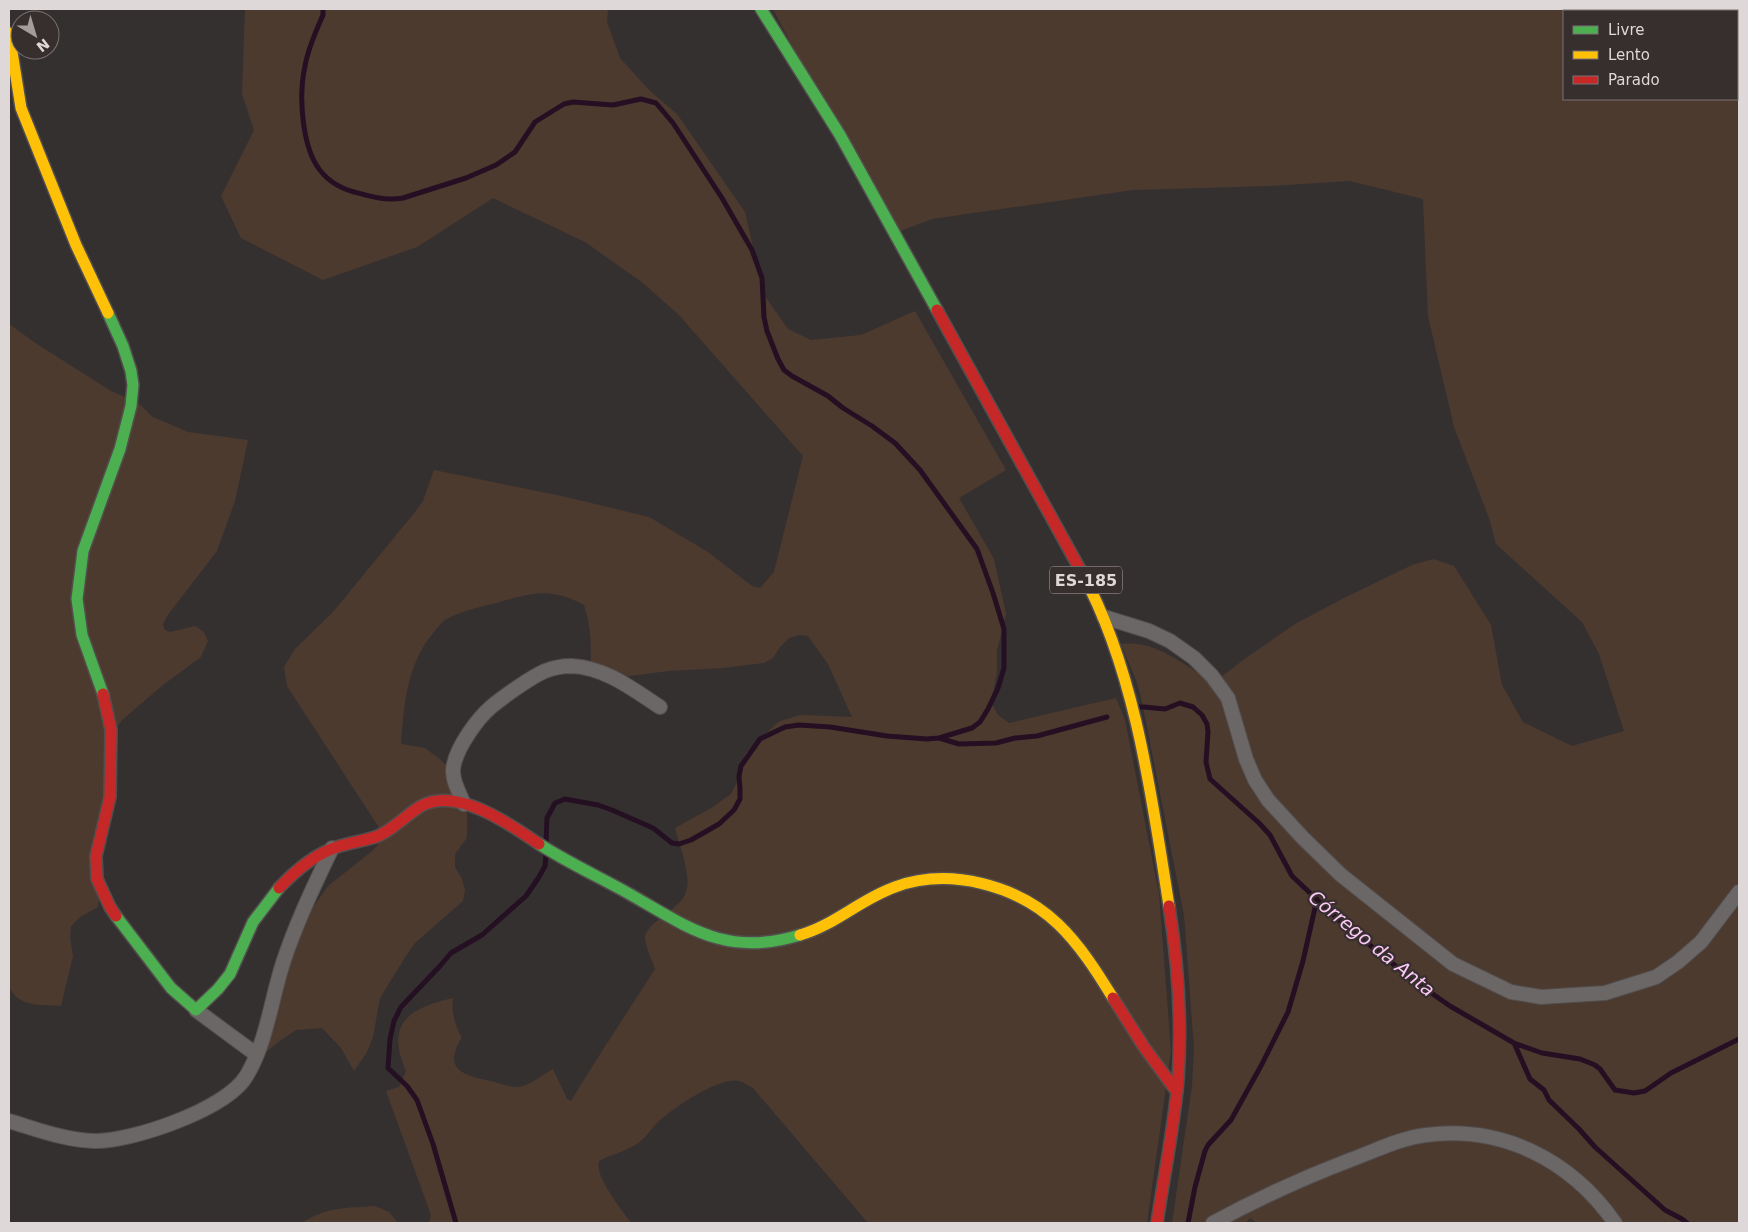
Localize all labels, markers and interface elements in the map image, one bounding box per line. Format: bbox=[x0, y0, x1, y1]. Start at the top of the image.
north arrow bbox=[10, 10, 60, 60]
legend bbox=[1563, 10, 1738, 100]
text: Livre bbox=[1608, 21, 1644, 39]
text: N bbox=[33, 35, 53, 55]
text: Lento bbox=[1608, 46, 1650, 64]
text: Parado bbox=[1608, 71, 1660, 89]
road number: ES-185 bbox=[1050, 566, 1122, 594]
water label: Córrego da Anta bbox=[1305, 885, 1439, 1001]

